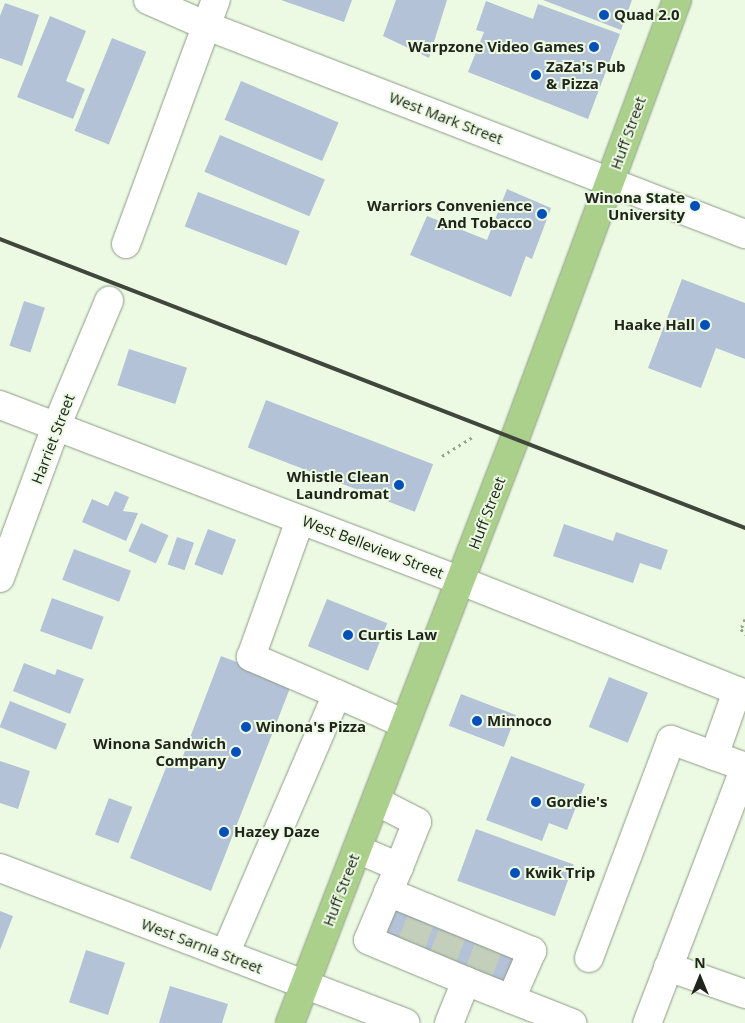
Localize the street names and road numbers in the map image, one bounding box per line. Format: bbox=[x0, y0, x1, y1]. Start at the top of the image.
street label: West Mark Street bbox=[387, 88, 505, 148]
street label: Huff Street bbox=[607, 94, 649, 172]
street label: Harriet Street bbox=[28, 391, 78, 487]
street label: Huff Street bbox=[465, 474, 509, 552]
street label: West Belleview Street bbox=[300, 512, 446, 582]
street label: Huff Street bbox=[319, 851, 363, 929]
street label: West Sarnia Street bbox=[139, 915, 265, 977]

